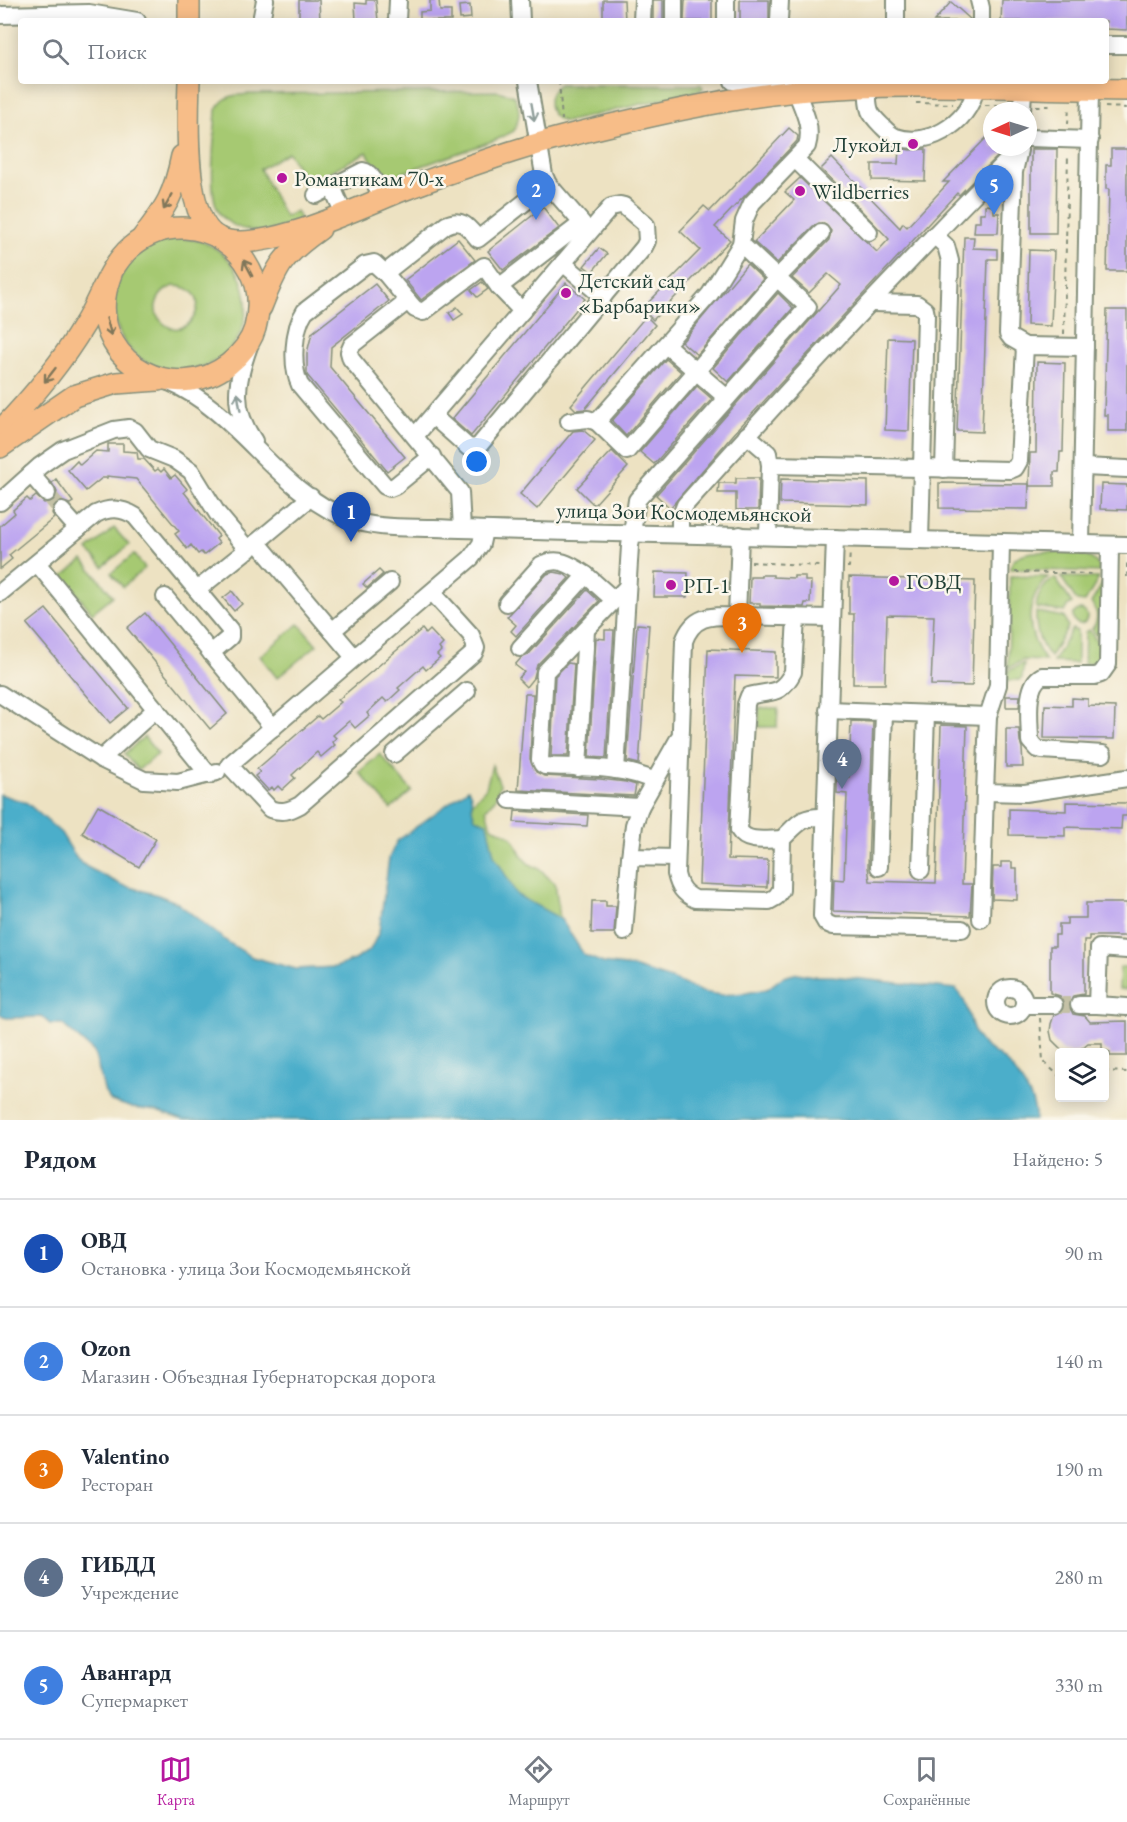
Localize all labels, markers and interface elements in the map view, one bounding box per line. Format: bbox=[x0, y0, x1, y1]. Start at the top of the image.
search box bbox=[18, 18, 1109, 84]
icon: search bbox=[39, 35, 72, 68]
text: Поиск bbox=[87, 37, 147, 66]
one-way arrow bbox=[528, 101, 539, 121]
north arrow bbox=[983, 102, 1037, 156]
place label: Лукойл bbox=[833, 130, 901, 159]
marker: Лукойл bbox=[906, 137, 920, 151]
place label: Романтикам 70-х bbox=[294, 164, 445, 193]
pin: 5 bbox=[974, 166, 1014, 215]
pin: 2 bbox=[516, 170, 556, 220]
marker: Романтикам 70-х bbox=[275, 171, 289, 185]
place label: Wildberries bbox=[812, 177, 909, 206]
marker: Wildberries bbox=[793, 184, 807, 198]
one-way arrow bbox=[162, 193, 174, 210]
one-way arrow bbox=[242, 260, 254, 277]
place label: Детский сад «Барбарики» bbox=[578, 266, 701, 320]
marker: Детский сад «Барбарики» bbox=[559, 286, 573, 300]
one-way arrow bbox=[103, 317, 115, 336]
one-way arrow bbox=[44, 366, 56, 382]
one-way arrow bbox=[233, 393, 244, 412]
your location bbox=[462, 447, 491, 476]
pin: 1 bbox=[332, 492, 370, 542]
street label: улица Зои Космодемьянской bbox=[556, 495, 812, 529]
place label: ГОВД bbox=[906, 567, 962, 596]
place label: РП-1 bbox=[683, 571, 730, 600]
marker: ГОВД bbox=[887, 574, 901, 588]
marker: РП-1 bbox=[664, 578, 678, 592]
pin: 3 bbox=[722, 604, 762, 653]
pin: 4 bbox=[822, 740, 862, 789]
map controls bbox=[1055, 1048, 1109, 1102]
button: layers bbox=[1055, 1048, 1109, 1102]
text: Рядом bbox=[24, 1142, 97, 1176]
text: Найдено: 5 bbox=[1012, 1146, 1103, 1172]
text: ОВД bbox=[81, 1226, 127, 1255]
text: 1 bbox=[38, 1240, 49, 1266]
text: 90 m bbox=[1064, 1240, 1103, 1266]
text: Остановка · улица Зои Космодемьянской bbox=[81, 1255, 411, 1281]
text: Ozon bbox=[81, 1334, 131, 1363]
text: 2 bbox=[38, 1348, 49, 1374]
text: 140 m bbox=[1055, 1348, 1103, 1374]
text: Магазин · Объездная Губернаторская дорога bbox=[81, 1363, 436, 1389]
text: Valentino bbox=[81, 1442, 169, 1471]
text: 3 bbox=[38, 1456, 49, 1482]
text: 190 m bbox=[1055, 1456, 1103, 1482]
text: Ресторан bbox=[81, 1471, 153, 1497]
text: ГИБДД bbox=[81, 1550, 156, 1579]
text: 4 bbox=[38, 1564, 49, 1590]
text: 280 m bbox=[1055, 1564, 1103, 1590]
text: Учреждение bbox=[81, 1579, 179, 1605]
text: Авангард bbox=[81, 1658, 171, 1687]
text: 5 bbox=[38, 1672, 49, 1698]
text: 330 m bbox=[1055, 1672, 1103, 1698]
text: Супермаркет bbox=[81, 1687, 188, 1713]
tab: Карта bbox=[157, 1753, 195, 1810]
tab: Маршрут bbox=[508, 1753, 570, 1810]
tab: Сохранённые bbox=[883, 1753, 970, 1810]

